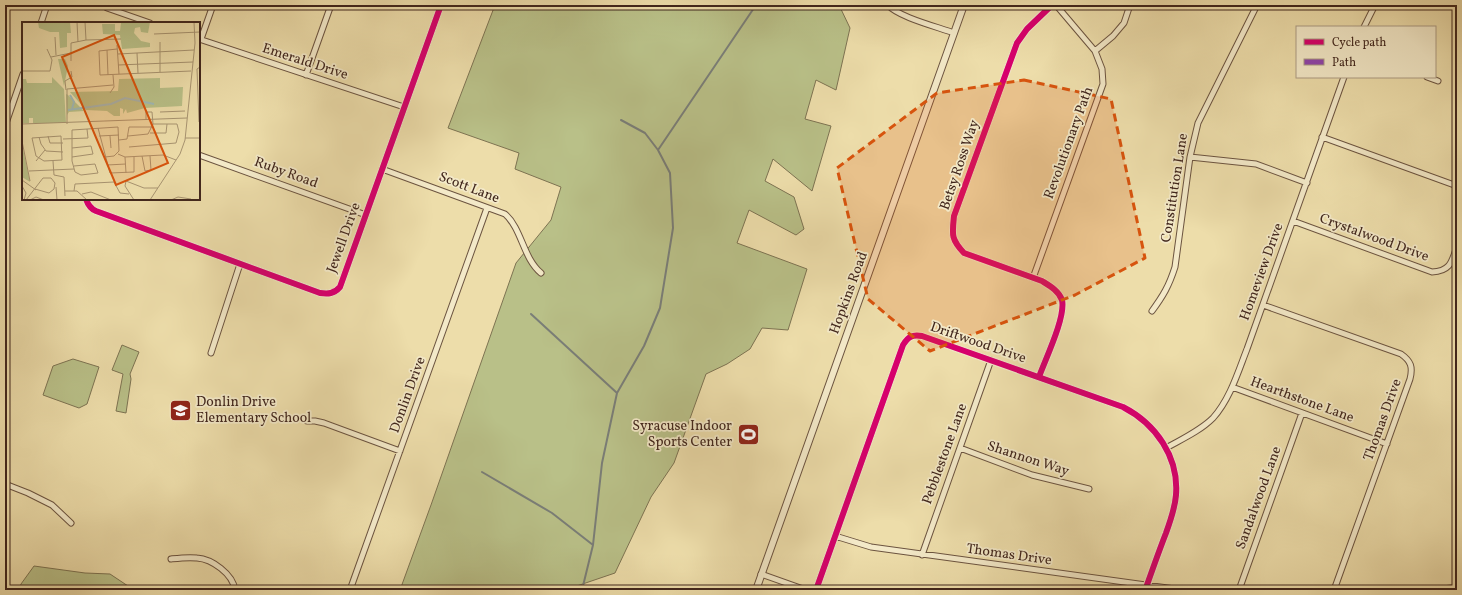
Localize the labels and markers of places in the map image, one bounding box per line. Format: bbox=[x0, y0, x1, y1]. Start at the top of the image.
place label: Donlin Drive Elementary School bbox=[196, 393, 311, 428]
school or university icon: Donlin Drive Elementary School bbox=[167, 397, 193, 423]
place label: Syracuse Indoor Sports Center bbox=[632, 417, 732, 452]
sports icon: Syracuse Indoor Sports Center bbox=[735, 421, 761, 447]

